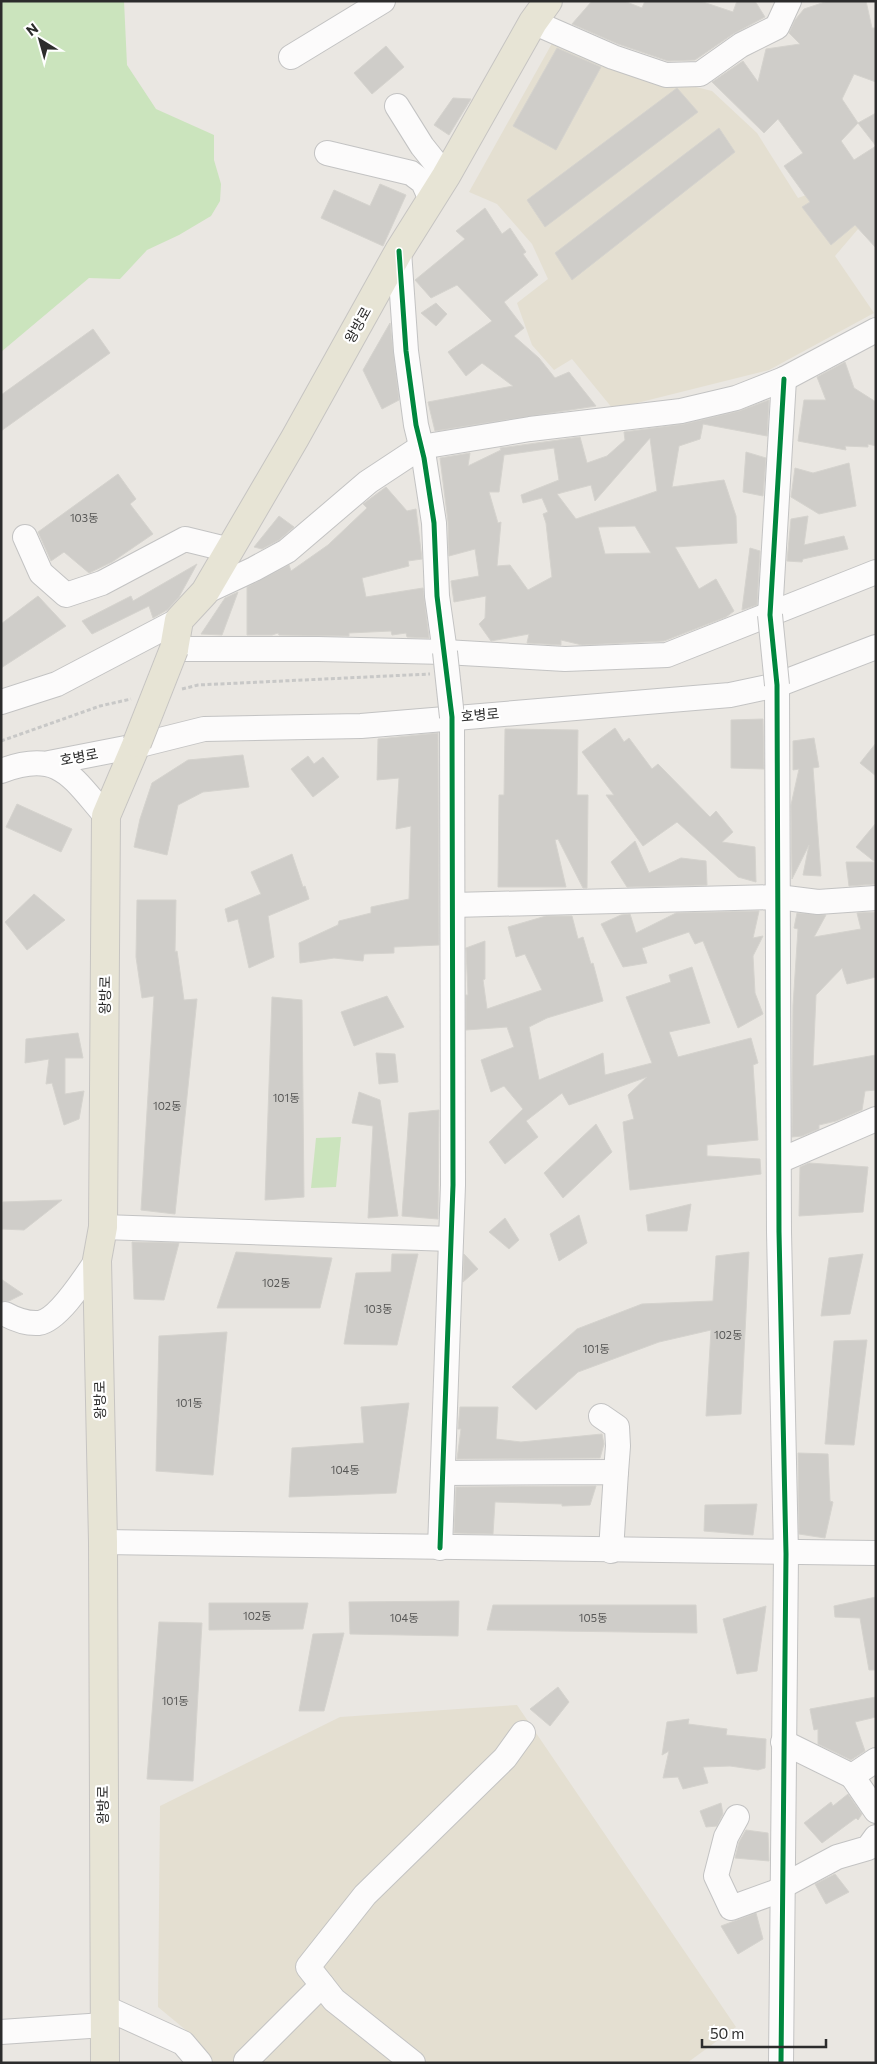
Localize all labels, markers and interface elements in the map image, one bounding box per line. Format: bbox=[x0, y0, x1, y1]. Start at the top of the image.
north arrow bbox=[15, 15, 65, 65]
text: N bbox=[23, 19, 41, 39]
street label: 왕방로 bbox=[341, 304, 374, 346]
house number: 103동 bbox=[70, 511, 98, 524]
street label: 호병로 bbox=[460, 704, 500, 725]
street label: 호병로 bbox=[58, 744, 100, 769]
street label: 왕방로 bbox=[96, 975, 113, 1014]
house number: 101동 bbox=[273, 1091, 299, 1104]
house number: 102동 bbox=[153, 1099, 181, 1112]
house number: 102동 bbox=[262, 1276, 290, 1289]
house number: 103동 bbox=[364, 1302, 392, 1315]
house number: 102동 bbox=[714, 1328, 742, 1341]
house number: 101동 bbox=[583, 1342, 609, 1355]
street label: 왕방로 bbox=[91, 1380, 108, 1419]
house number: 101동 bbox=[176, 1396, 202, 1409]
house number: 104동 bbox=[331, 1463, 359, 1476]
house number: 102동 bbox=[243, 1609, 271, 1622]
house number: 104동 bbox=[390, 1611, 418, 1624]
house number: 105동 bbox=[579, 1611, 607, 1624]
house number: 101동 bbox=[162, 1694, 188, 1707]
street label: 왕방로 bbox=[94, 1786, 111, 1824]
scale bar bbox=[702, 2016, 826, 2048]
text: 50 m bbox=[710, 2024, 744, 2042]

